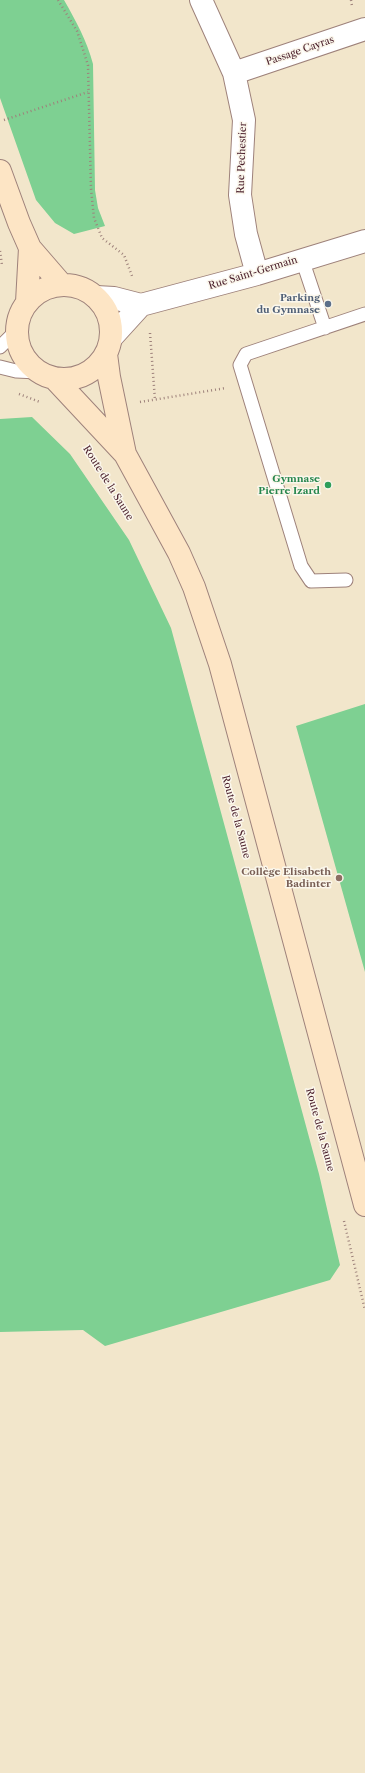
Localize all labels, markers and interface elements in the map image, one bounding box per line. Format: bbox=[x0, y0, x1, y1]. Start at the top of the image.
street label: Passage Cayras bbox=[264, 34, 336, 68]
street label: Rue Pechestier bbox=[235, 122, 249, 194]
street label: Rue Saint-Germain bbox=[207, 254, 299, 292]
place label: Parking du Gymnase bbox=[256, 292, 320, 316]
marker: Parking du Gymnase bbox=[323, 299, 333, 309]
street label: Route de la Saune bbox=[80, 443, 136, 523]
place label: Gymnase Pierre Izard bbox=[258, 473, 320, 496]
marker: Gymnase Pierre Izard bbox=[323, 480, 333, 490]
street label: Route de la Saune bbox=[219, 774, 253, 860]
place label: Collège Elisabeth Badinter bbox=[241, 866, 331, 890]
marker: Collège Elisabeth Badinter bbox=[334, 873, 344, 883]
street label: Route de la Saune bbox=[303, 1087, 337, 1173]

